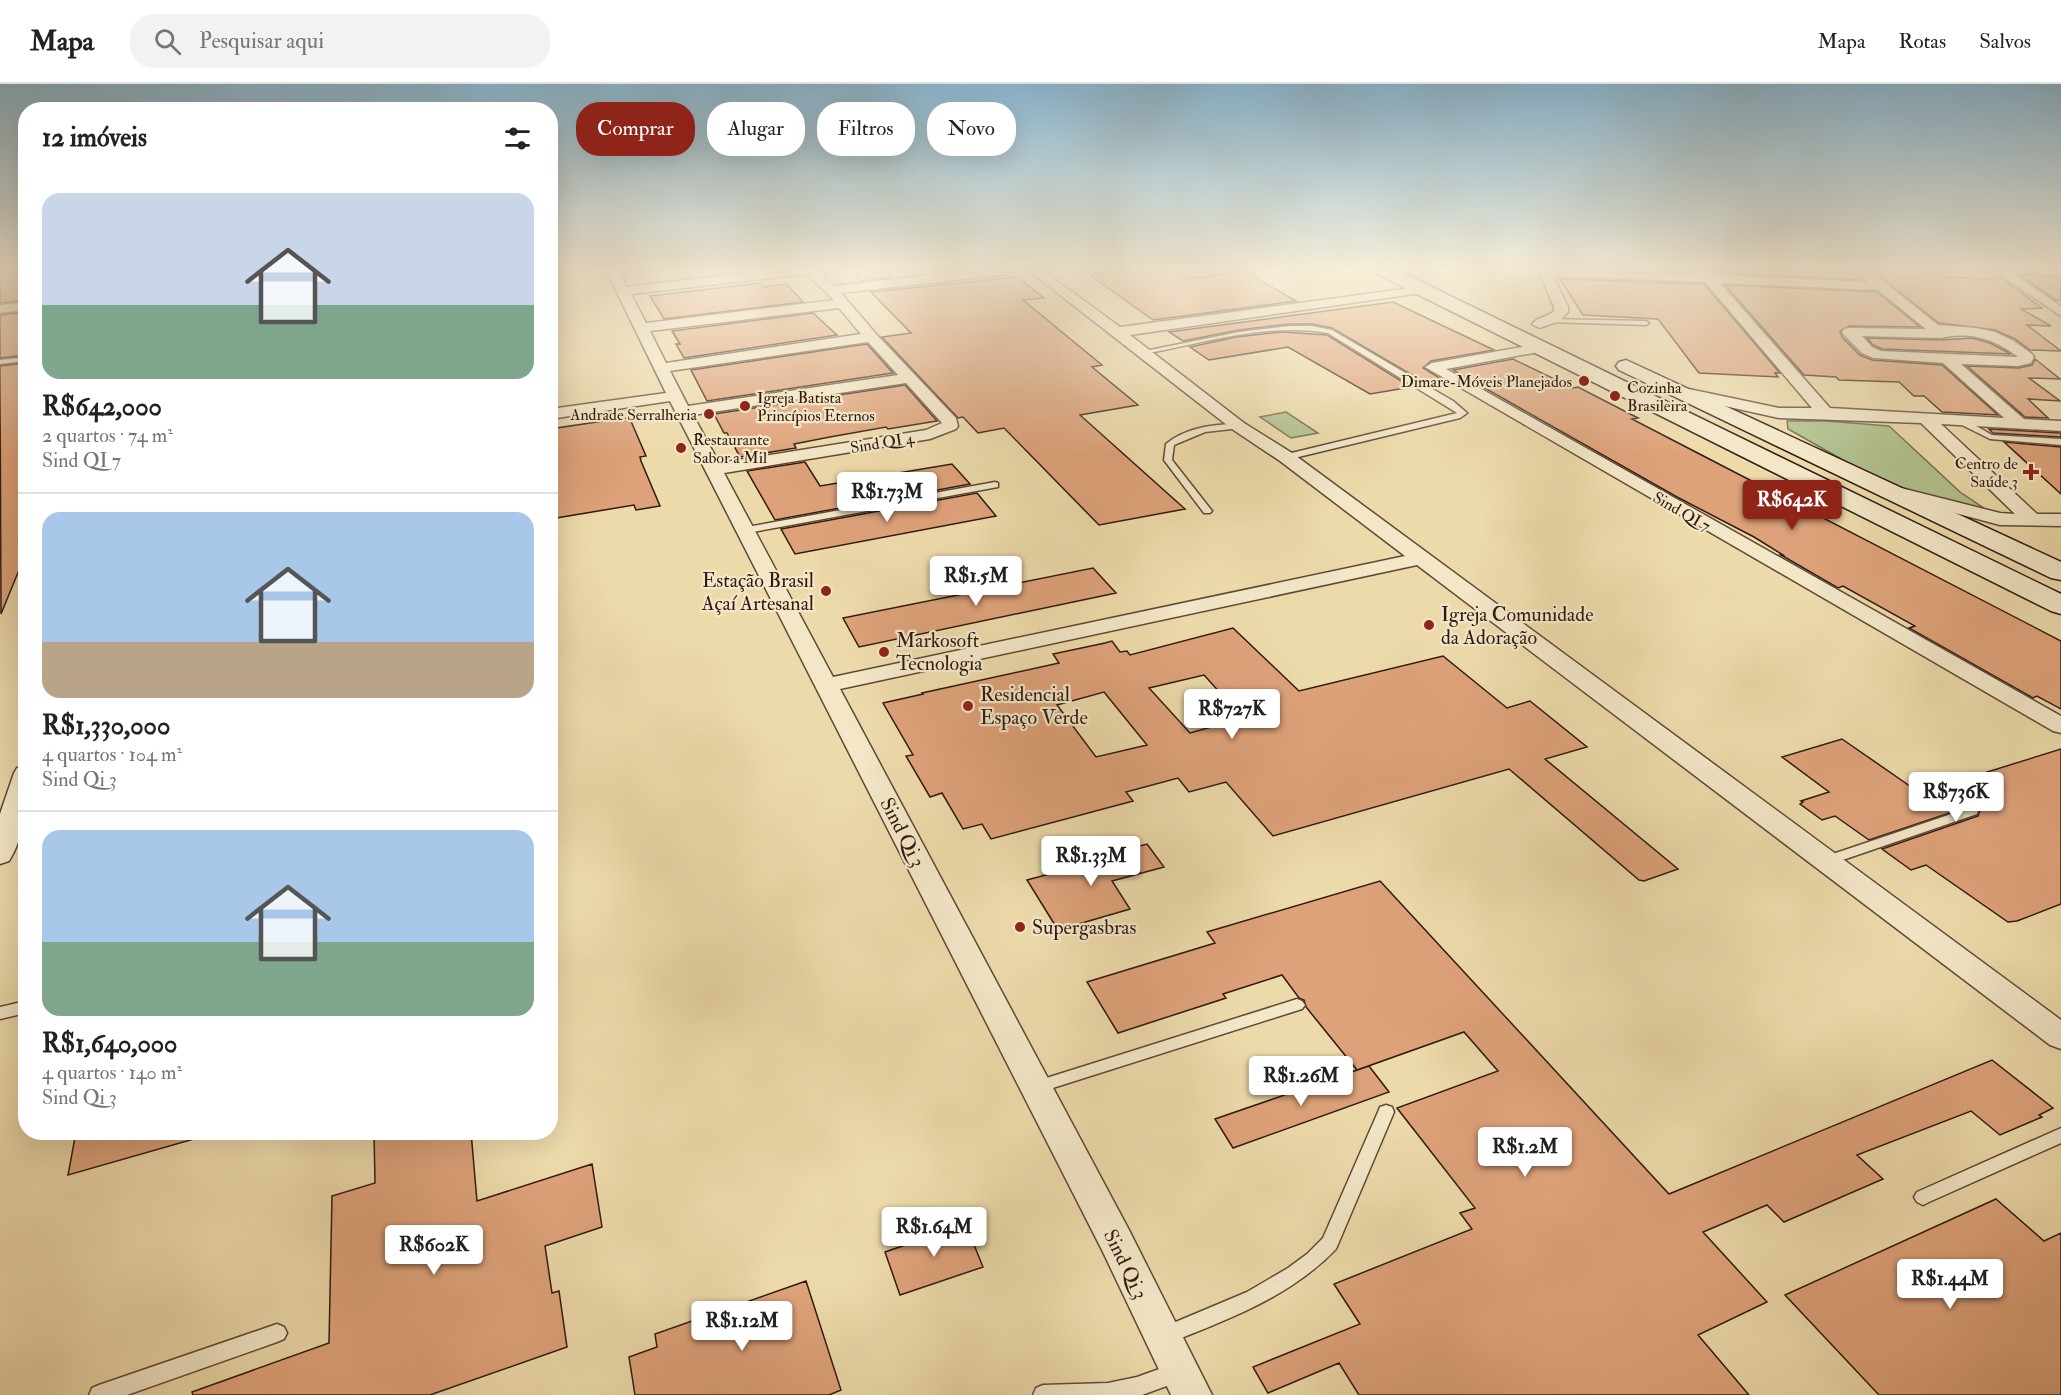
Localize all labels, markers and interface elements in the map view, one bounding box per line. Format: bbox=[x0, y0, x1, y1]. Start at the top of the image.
search box bbox=[130, 14, 550, 68]
text: Mapa bbox=[30, 24, 94, 59]
icon: search bbox=[151, 25, 184, 58]
text: Pesquisar aqui bbox=[199, 27, 324, 55]
text: Mapa bbox=[1818, 28, 1866, 55]
text: Rotas bbox=[1899, 28, 1946, 55]
text: Salvos bbox=[1979, 28, 2031, 55]
chip: Comprar bbox=[576, 102, 695, 156]
chip: Alugar bbox=[707, 102, 805, 156]
chip: Filtros bbox=[817, 102, 915, 156]
chip: Novo bbox=[927, 102, 1016, 156]
text: 12 imóveis bbox=[42, 122, 147, 154]
icon: filters bbox=[501, 122, 534, 155]
icon: home bbox=[234, 232, 342, 340]
place label: Dimare-Móveis Planejados bbox=[1401, 372, 1572, 392]
marker: Dimare-Móveis Planejados bbox=[1577, 374, 1591, 388]
place label: Cozinha Brasileira bbox=[1627, 378, 1688, 416]
place label: Igreja Batista Princípios Eternos bbox=[757, 388, 875, 427]
marker: Cozinha Brasileira bbox=[1608, 389, 1622, 403]
text: R$642,000 bbox=[42, 391, 162, 423]
marker: Igreja Batista Princípios Eternos bbox=[738, 399, 752, 413]
place label: Andrade Serralheria bbox=[569, 405, 697, 425]
marker: Andrade Serralheria bbox=[702, 407, 716, 421]
text: 2 quartos · 74 m² bbox=[42, 423, 173, 448]
street label: Sind QI 4 bbox=[849, 428, 917, 458]
place label: Restaurante Sabor a Mil bbox=[693, 430, 769, 468]
marker: Restaurante Sabor a Mil bbox=[674, 441, 688, 455]
text: Sind QI 7 bbox=[42, 448, 121, 473]
place label: Centro de Saúde 3 bbox=[1955, 454, 2018, 492]
marker: Centro de Saúde 3 bbox=[2022, 463, 2040, 481]
pin: R$1.73M bbox=[832, 472, 942, 523]
text: R$1.73M bbox=[851, 479, 923, 504]
pin: R$642K bbox=[1743, 480, 1841, 531]
street label: Sind QI 7 bbox=[1649, 487, 1714, 537]
text: R$642K bbox=[1757, 487, 1827, 512]
icon: home bbox=[234, 551, 342, 659]
pin: R$1.5M bbox=[927, 556, 1025, 607]
text: R$1.5M bbox=[944, 563, 1008, 588]
place label: Estação Brasil Açaí Artesanal bbox=[701, 568, 814, 616]
marker: Estação Brasil Açaí Artesanal bbox=[819, 584, 833, 598]
place label: Igreja Comunidade da Adoração bbox=[1441, 602, 1594, 650]
marker: Igreja Comunidade da Adoração bbox=[1422, 618, 1436, 632]
place label: Markosoft Tecnologia bbox=[896, 628, 983, 676]
marker: Markosoft Tecnologia bbox=[877, 645, 891, 659]
place label: Residencial Espaço Verde bbox=[980, 682, 1088, 731]
pin: R$727K bbox=[1183, 689, 1281, 740]
text: R$727K bbox=[1198, 696, 1266, 721]
marker: Residencial Espaço Verde bbox=[961, 699, 975, 713]
text: R$1,330,000 bbox=[42, 710, 170, 742]
text: 4 quartos · 104 m² bbox=[42, 742, 182, 767]
text: Sind Qi 3 bbox=[42, 767, 117, 792]
pin: R$736K bbox=[1907, 772, 2005, 823]
text: R$736K bbox=[1923, 779, 1989, 804]
street label: Sind Qi 3 bbox=[874, 793, 931, 871]
pin: R$1.33M bbox=[1036, 836, 1146, 887]
text: R$1.33M bbox=[1055, 843, 1127, 868]
icon: home bbox=[234, 869, 342, 977]
place label: Supergasbras bbox=[1032, 915, 1137, 941]
marker: Supergasbras bbox=[1013, 920, 1027, 934]
text: R$1,640,000 bbox=[42, 1028, 177, 1060]
pin: R$1.26M bbox=[1246, 1056, 1356, 1107]
text: 4 quartos · 140 m² bbox=[42, 1060, 182, 1085]
text: R$1.26M bbox=[1263, 1063, 1339, 1088]
text: Sind Qi 3 bbox=[42, 1085, 117, 1110]
pin: R$1.2M bbox=[1476, 1127, 1574, 1178]
text: R$1.2M bbox=[1492, 1134, 1558, 1159]
pin: R$1.64M bbox=[879, 1207, 989, 1258]
text: R$1.64M bbox=[896, 1214, 972, 1239]
pin: R$602K bbox=[385, 1225, 483, 1276]
street label: Sind Qi 3 bbox=[1098, 1225, 1153, 1303]
text: R$602K bbox=[399, 1232, 469, 1257]
pin: R$1.44M bbox=[1895, 1259, 2005, 1310]
text: R$1.44M bbox=[1911, 1266, 1989, 1291]
pin: R$1.12M bbox=[687, 1301, 797, 1352]
text: R$1.12M bbox=[705, 1308, 779, 1333]

